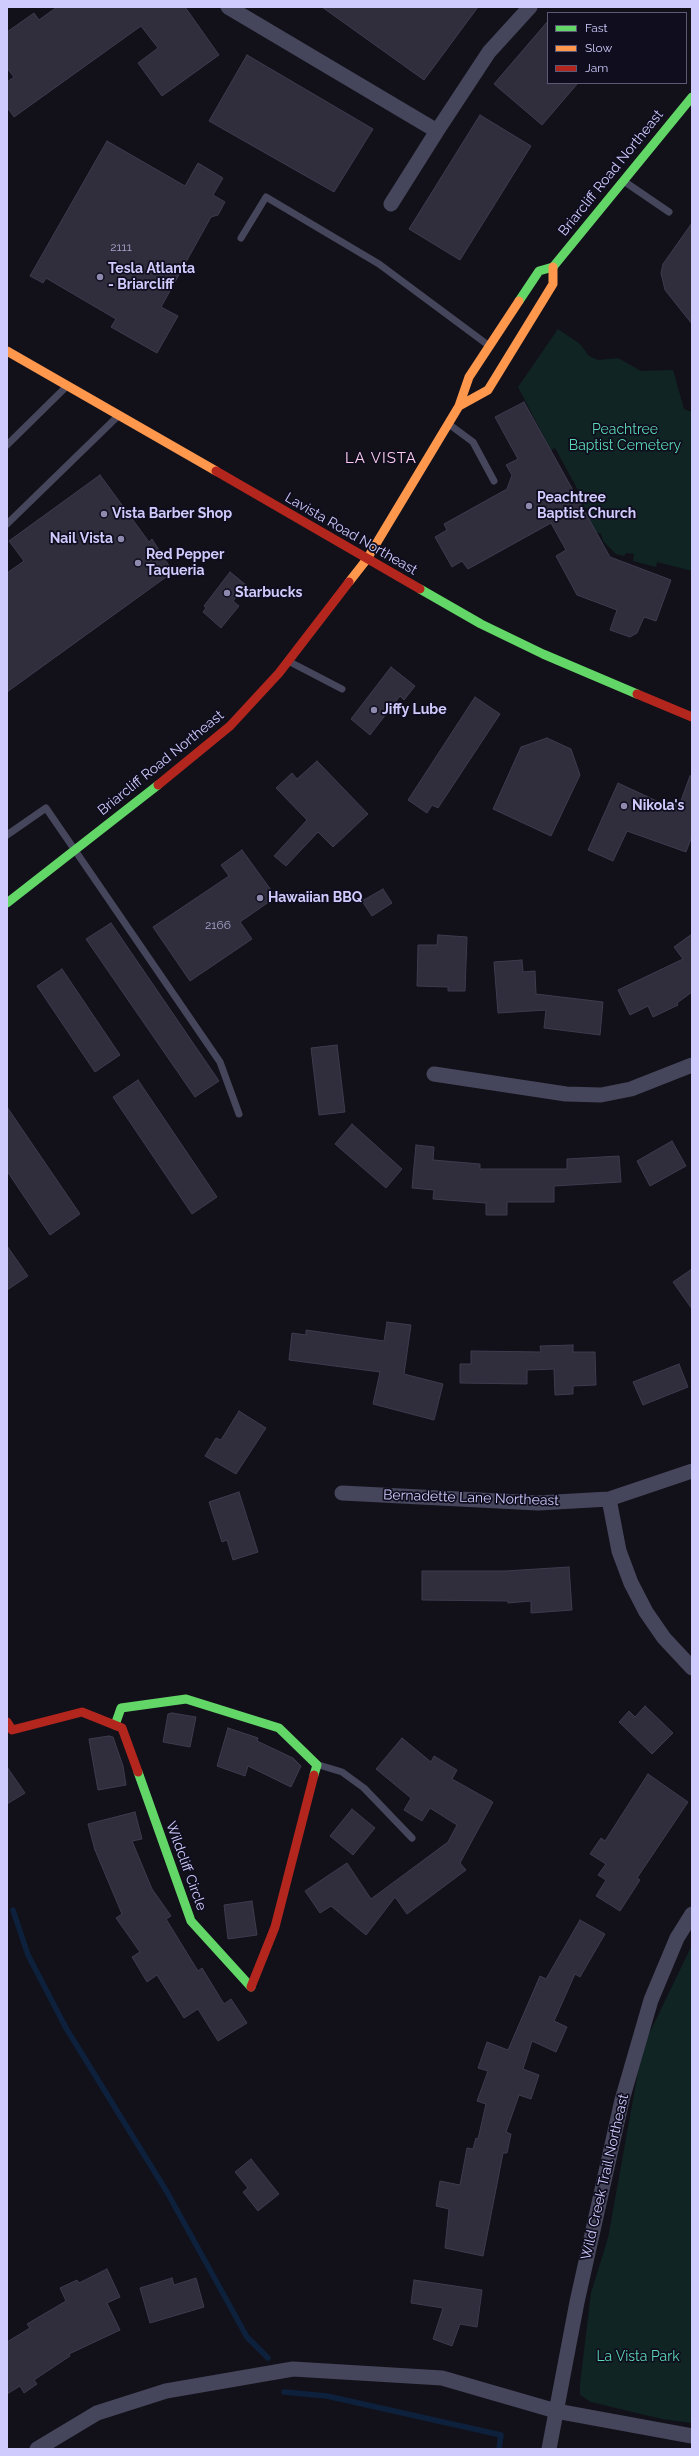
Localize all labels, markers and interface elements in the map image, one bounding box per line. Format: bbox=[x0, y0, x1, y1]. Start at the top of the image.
legend bbox=[547, 12, 687, 84]
text: Fast bbox=[585, 21, 608, 35]
text: Slow bbox=[585, 41, 612, 55]
text: Jam bbox=[585, 61, 608, 75]
street label: Briarcliff Road Northeast bbox=[555, 107, 667, 239]
house number: 2111 bbox=[110, 240, 132, 254]
place label: Tesla Atlanta - Briarcliff bbox=[108, 261, 195, 294]
marker: Tesla Atlanta - Briarcliff bbox=[95, 272, 105, 282]
park label: Peachtree Baptist Cemetery bbox=[569, 422, 681, 454]
district label: LA VISTA bbox=[345, 449, 417, 467]
street label: Lavista Road Northeast bbox=[282, 489, 420, 579]
place label: Peachtree Baptist Church bbox=[537, 490, 636, 522]
marker: Peachtree Baptist Church bbox=[524, 501, 534, 511]
place label: Vista Barber Shop bbox=[112, 506, 232, 522]
marker: Vista Barber Shop bbox=[99, 509, 109, 519]
place label: Nail Vista bbox=[50, 531, 113, 547]
marker: Nail Vista bbox=[116, 534, 126, 544]
place label: Red Pepper Taqueria bbox=[146, 547, 224, 580]
marker: Red Pepper Taqueria bbox=[133, 558, 143, 568]
place label: Starbucks bbox=[235, 585, 302, 601]
marker: Starbucks bbox=[222, 588, 232, 598]
place label: Jiffy Lube bbox=[382, 702, 447, 718]
marker: Jiffy Lube bbox=[369, 705, 379, 715]
street label: Briarcliff Road Northeast bbox=[95, 707, 227, 819]
place label: Nikola's bbox=[632, 798, 684, 814]
marker: Nikola's bbox=[619, 801, 629, 811]
place label: Hawaiian BBQ bbox=[268, 890, 362, 906]
marker: Hawaiian BBQ bbox=[255, 893, 265, 903]
house number: 2166 bbox=[205, 918, 231, 932]
street label: Bernadette Lane Northeast bbox=[383, 1487, 559, 1509]
street label: Wildcliff Circle bbox=[162, 1819, 210, 1913]
street label: Wild Creek Trail Northeast bbox=[578, 2092, 632, 2262]
park label: La Vista Park bbox=[596, 2349, 680, 2365]

